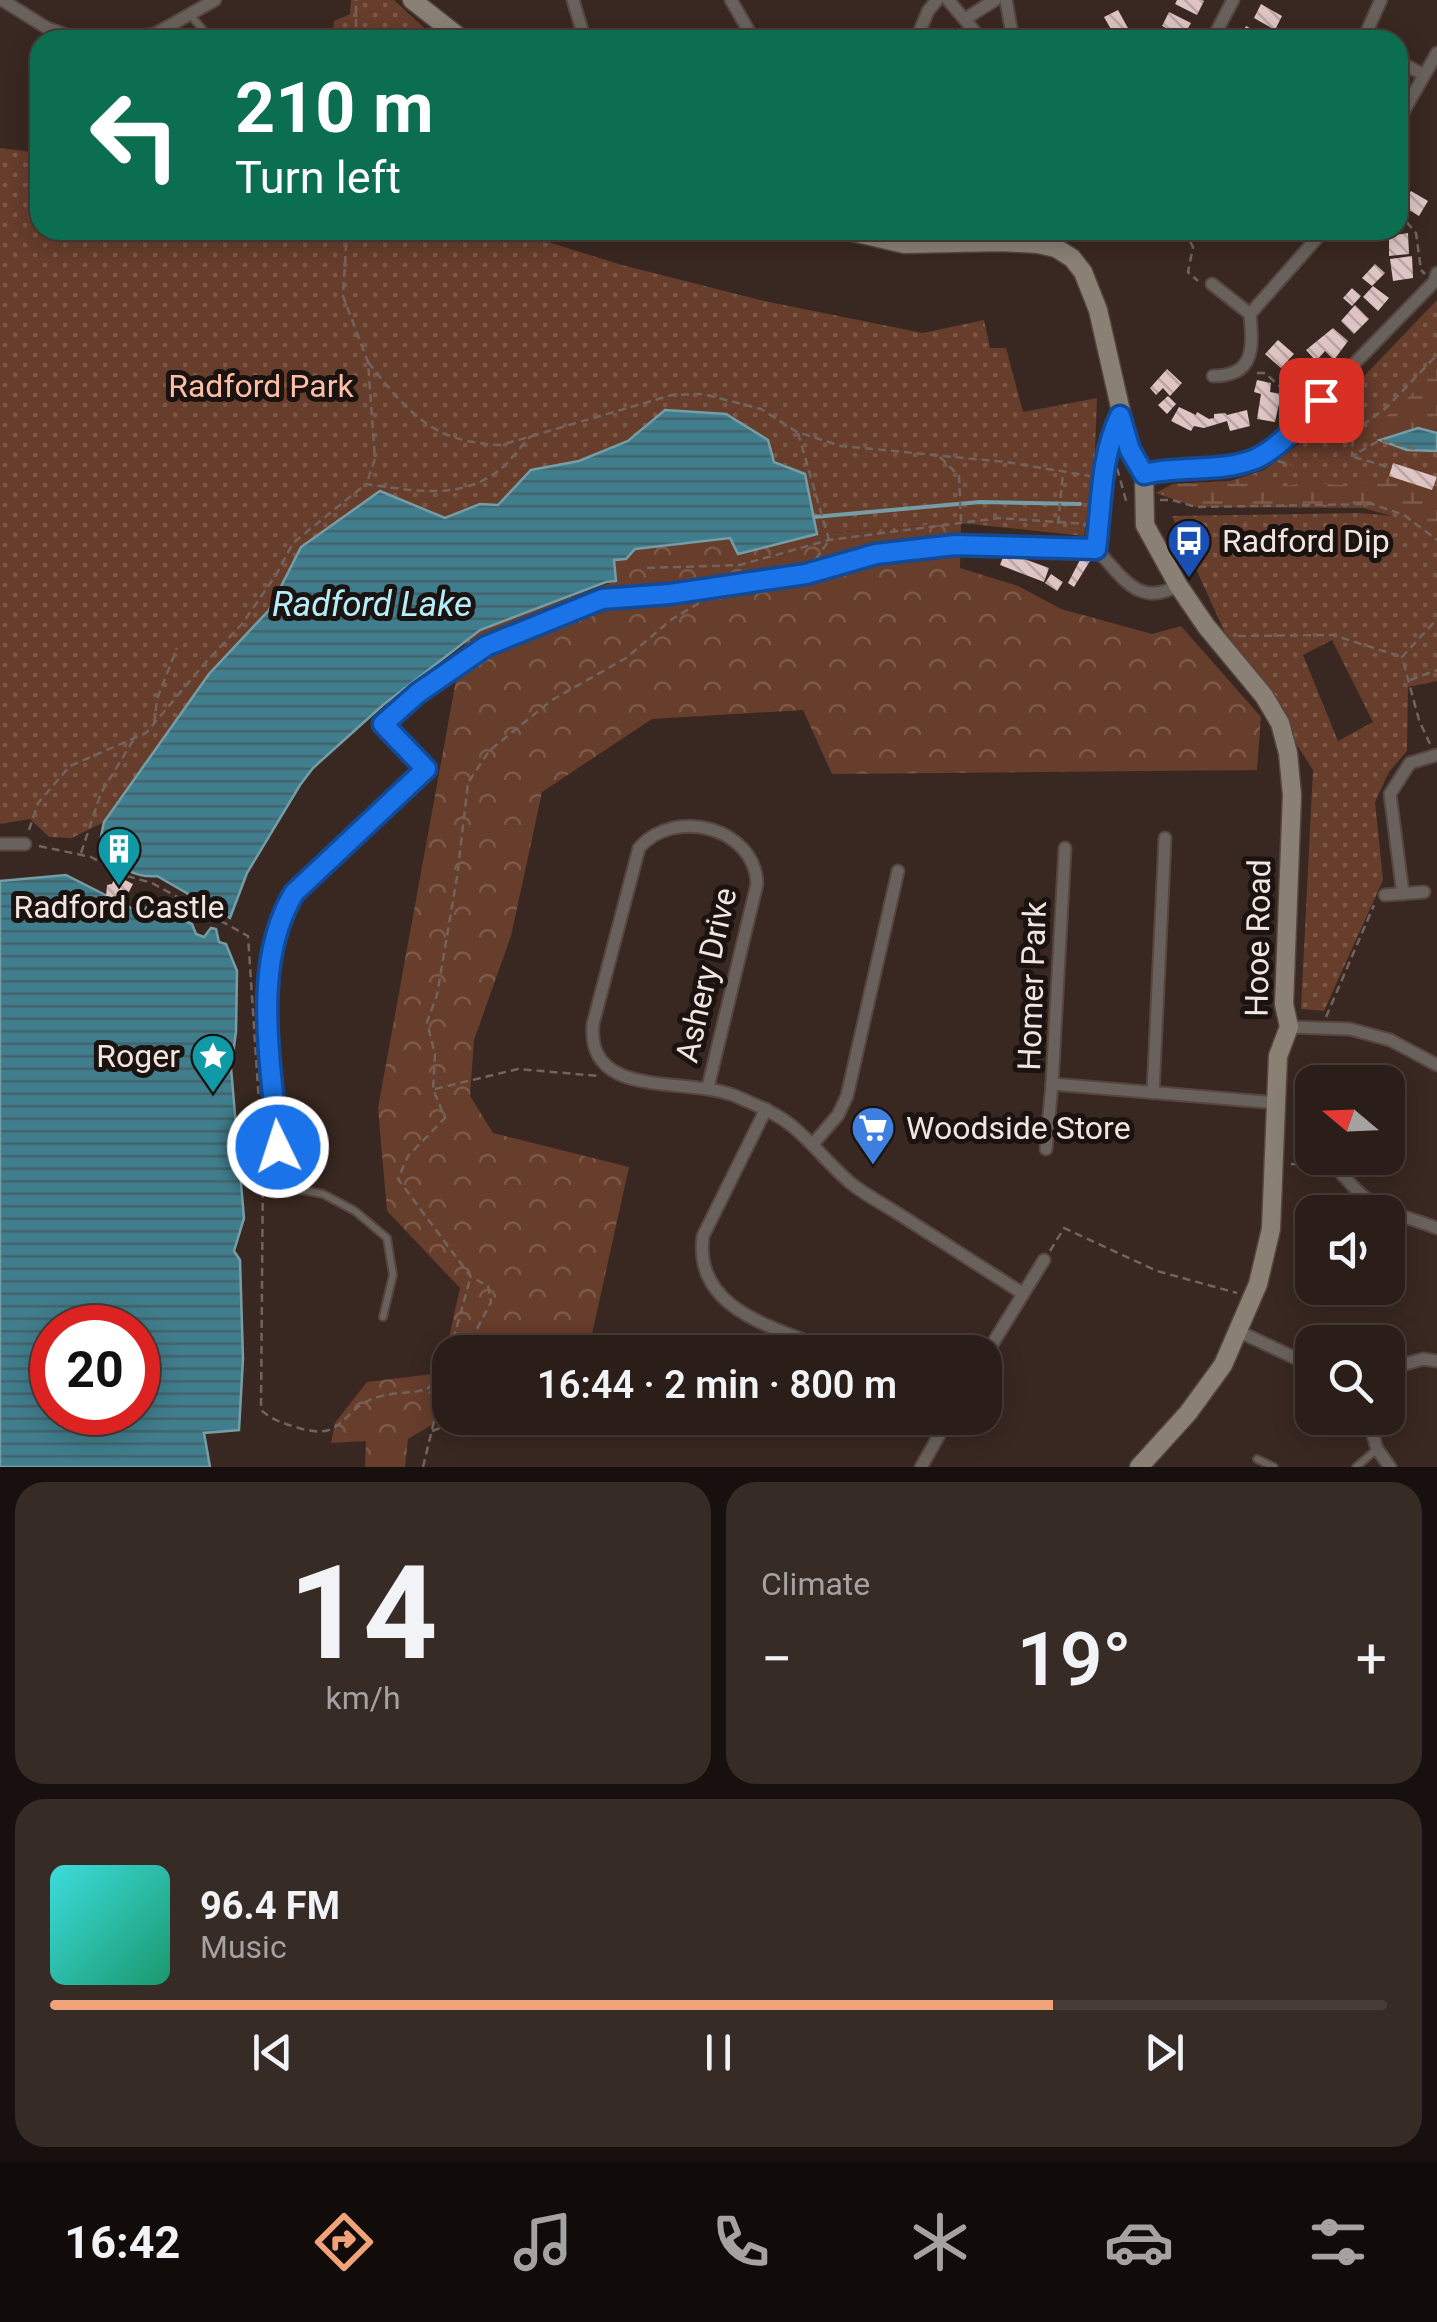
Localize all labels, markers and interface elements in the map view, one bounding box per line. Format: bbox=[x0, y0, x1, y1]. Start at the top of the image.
text: 210 m bbox=[235, 67, 434, 149]
icon: left bbox=[70, 70, 200, 200]
text: Turn left bbox=[235, 151, 401, 204]
pin bbox=[1279, 358, 1364, 443]
park label: Radford Park bbox=[168, 367, 355, 405]
icon: arrive bbox=[1294, 373, 1349, 428]
bus stop icon: Radford Dip bbox=[1166, 518, 1212, 579]
place label: Radford Dip bbox=[1222, 522, 1390, 560]
water label: Radford Lake bbox=[272, 584, 472, 625]
building icon: Radford Castle bbox=[96, 826, 142, 887]
street label: Hooe Road bbox=[1238, 859, 1278, 1017]
street label: Ashery Drive bbox=[667, 884, 745, 1066]
place label: Radford Castle bbox=[13, 888, 225, 926]
street label: Homer Park bbox=[1010, 900, 1054, 1071]
place icon: Roger bbox=[190, 1033, 236, 1094]
place label: Roger bbox=[96, 1037, 180, 1075]
north arrow bbox=[1295, 1065, 1405, 1175]
map controls bbox=[1295, 1065, 1405, 1435]
position arrow bbox=[226, 1095, 330, 1199]
supermarket icon: Woodside Store bbox=[850, 1105, 896, 1166]
place label: Woodside Store bbox=[906, 1109, 1131, 1147]
button: sound bbox=[1295, 1195, 1405, 1305]
speed limit sign: 20 bbox=[30, 1305, 160, 1435]
button: search bbox=[1295, 1325, 1405, 1435]
text: 16:44 · 2 min · 800 m bbox=[537, 1363, 897, 1407]
text: 14 bbox=[288, 1537, 438, 1690]
text: Climate bbox=[761, 1565, 870, 1603]
text: 19° bbox=[1017, 1615, 1131, 1703]
text: − bbox=[761, 1627, 792, 1691]
text: + bbox=[1356, 1627, 1387, 1691]
text: km/h bbox=[325, 1679, 401, 1717]
text: 96.4 FM bbox=[200, 1884, 340, 1928]
text: Music bbox=[200, 1928, 287, 1966]
icon: previous bbox=[245, 2025, 300, 2080]
icon: pause bbox=[691, 2025, 746, 2080]
icon: next bbox=[1137, 2025, 1192, 2080]
icon: directions bbox=[309, 2207, 379, 2277]
icon: music bbox=[508, 2207, 578, 2277]
icon: phone bbox=[706, 2207, 776, 2277]
icon: climate bbox=[905, 2207, 975, 2277]
icon: car bbox=[1104, 2207, 1174, 2277]
icon: filters bbox=[1303, 2207, 1373, 2277]
text: 16:42 bbox=[64, 2216, 180, 2269]

